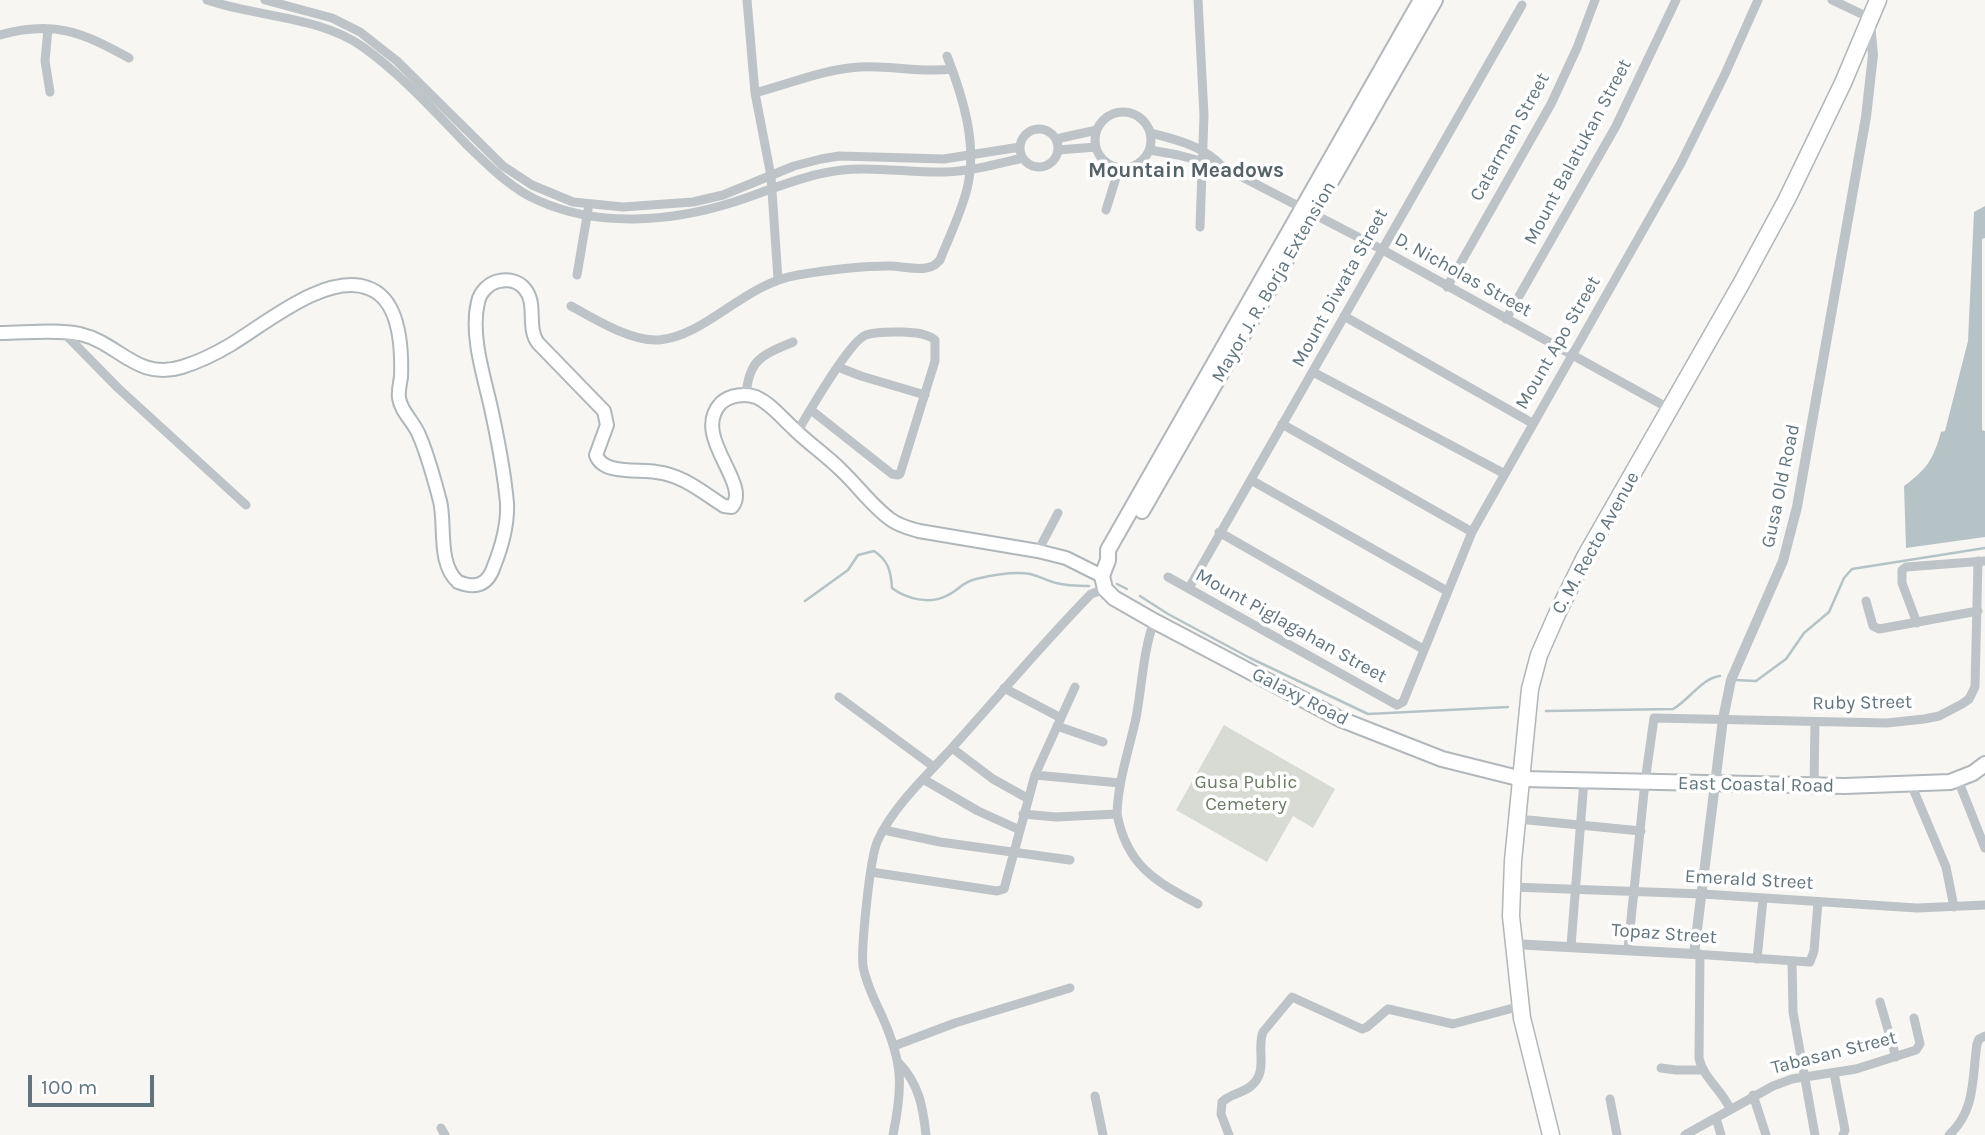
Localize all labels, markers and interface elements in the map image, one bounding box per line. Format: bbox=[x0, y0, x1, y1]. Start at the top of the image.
street label: Mount Balatukan Street bbox=[1519, 55, 1637, 249]
street label: Catarman Street bbox=[1465, 69, 1555, 205]
district label: Mountain Meadows bbox=[1088, 158, 1284, 184]
street label: Mayor J. R. Borja Extension bbox=[1207, 177, 1341, 387]
street label: Mount Diwata Street bbox=[1287, 205, 1393, 371]
street label: D. Nicholas Street bbox=[1390, 228, 1536, 322]
street label: Mount Apo Street bbox=[1511, 272, 1605, 414]
street label: Gusa Old Road bbox=[1757, 422, 1805, 550]
street label: C. M. Recto Avenue bbox=[1547, 468, 1645, 618]
street label: Mount Piglagahan Street bbox=[1191, 564, 1391, 688]
street label: Galaxy Road bbox=[1248, 663, 1352, 731]
street label: Ruby Street bbox=[1812, 691, 1912, 715]
park label: Gusa Public Cemetery bbox=[1195, 772, 1297, 816]
street label: East Coastal Road bbox=[1678, 772, 1834, 798]
street label: Emerald Street bbox=[1684, 865, 1814, 895]
street label: Topaz Street bbox=[1611, 919, 1717, 949]
street label: Tabasan Street bbox=[1769, 1026, 1899, 1080]
scale bar bbox=[32, 1062, 158, 1106]
text: 100 m bbox=[41, 1075, 98, 1099]

